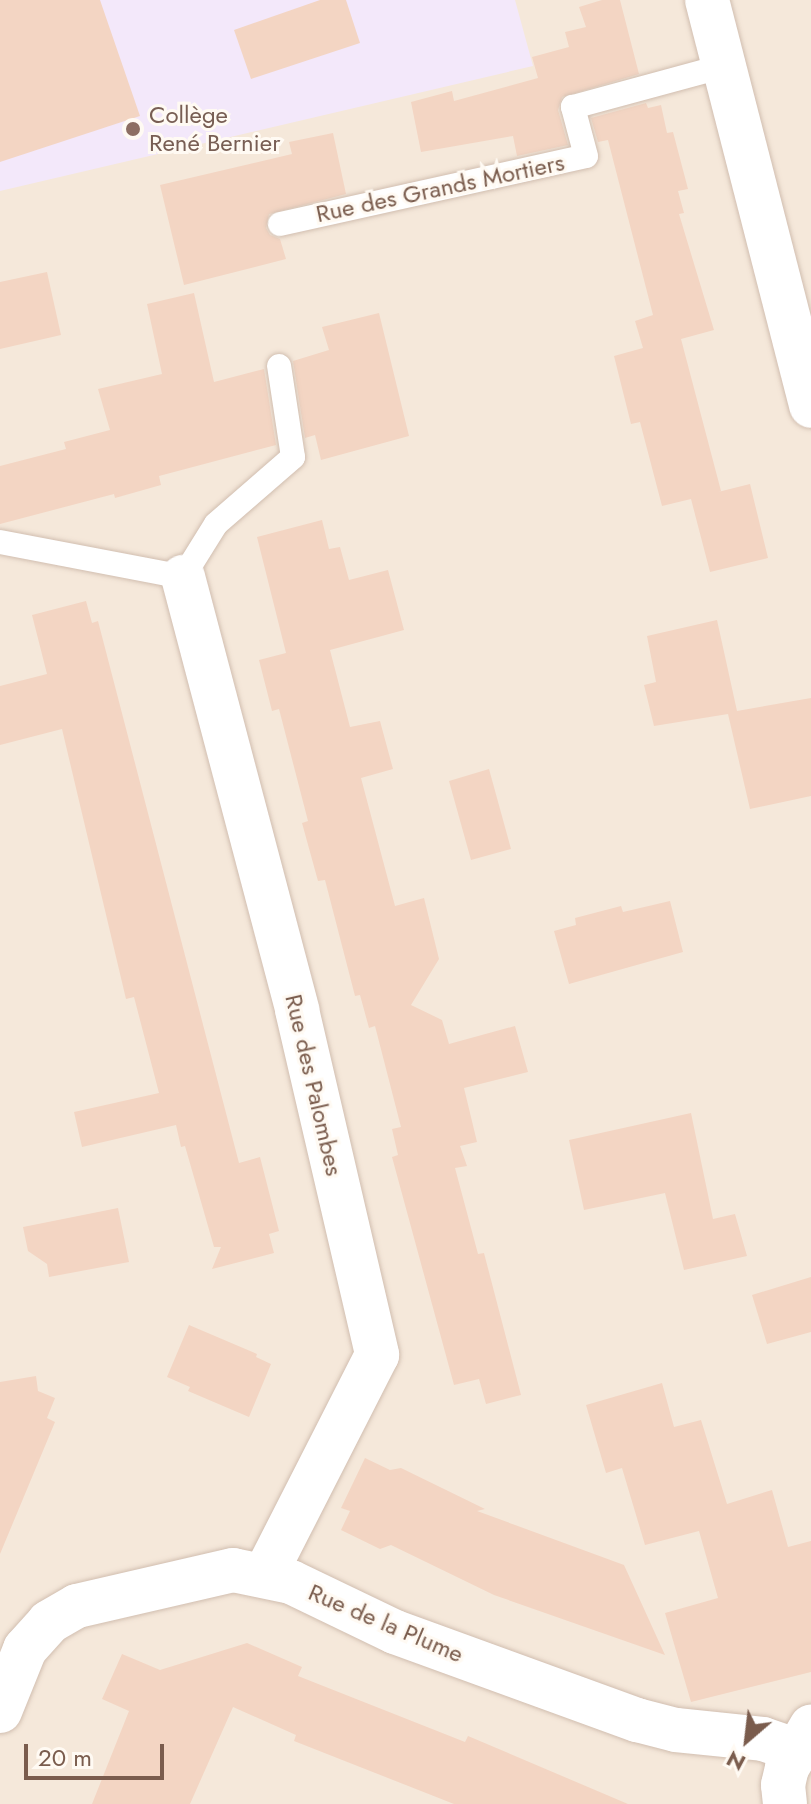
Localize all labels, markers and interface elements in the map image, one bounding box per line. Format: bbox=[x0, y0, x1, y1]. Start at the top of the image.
place label: Collège René Bernier bbox=[149, 101, 280, 157]
marker: Collège René Bernier bbox=[124, 120, 142, 138]
street label: Rue des Grands Mortiers bbox=[313, 148, 567, 228]
street label: Rue des Palombes bbox=[279, 991, 349, 1179]
street label: Rue de la Plume bbox=[304, 1577, 468, 1669]
north arrow bbox=[707, 1700, 787, 1780]
scale bar bbox=[28, 1728, 168, 1778]
text: 20 m bbox=[38, 1740, 92, 1775]
text: N bbox=[721, 1743, 751, 1779]

